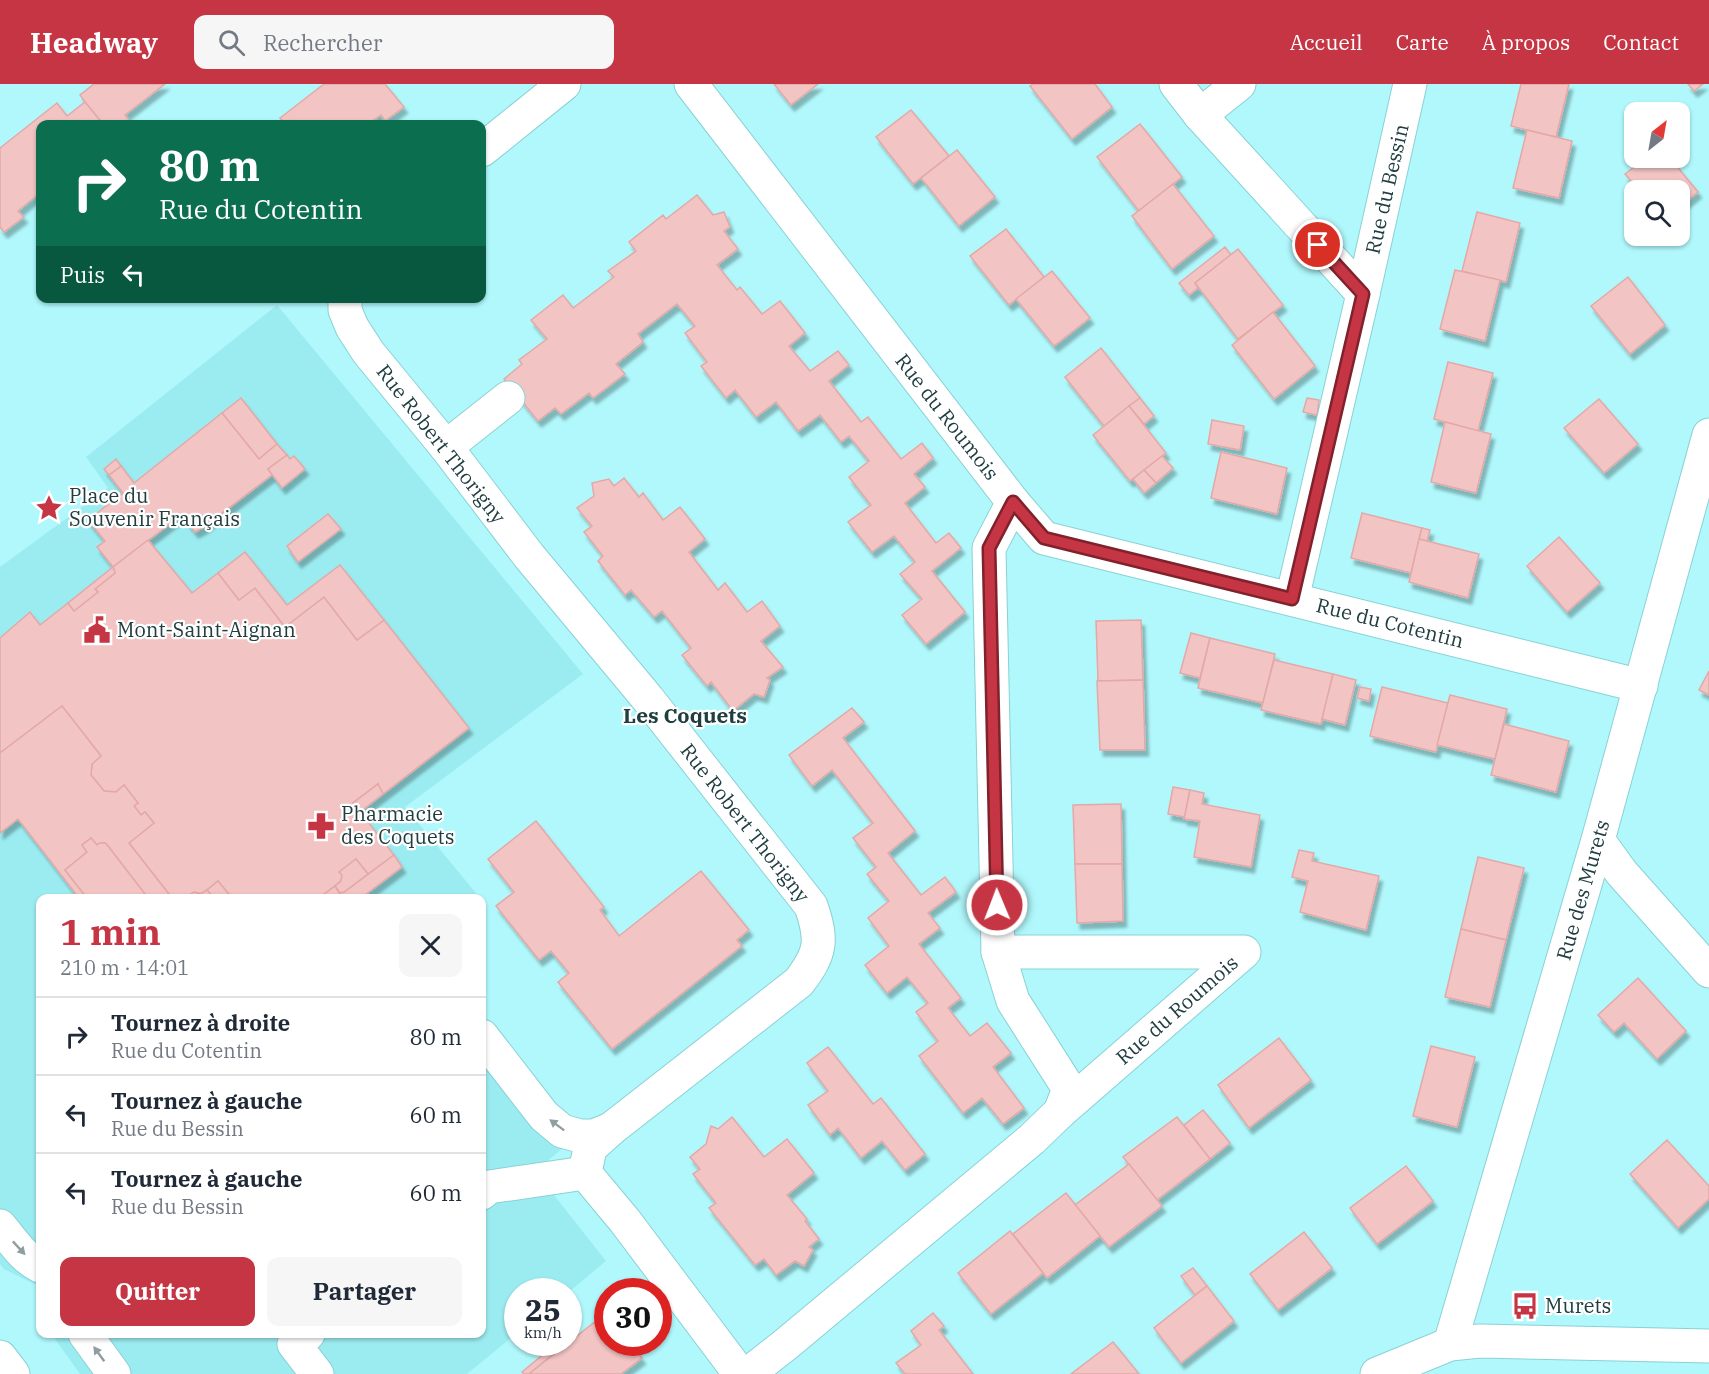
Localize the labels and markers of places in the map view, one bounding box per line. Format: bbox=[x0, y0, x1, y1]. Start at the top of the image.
pin bbox=[1292, 219, 1343, 270]
place label: Place du Souvenir Français bbox=[69, 482, 240, 532]
place icon: Place du Souvenir Français bbox=[34, 493, 64, 523]
public building icon: Mont-Saint-Aignan bbox=[82, 615, 112, 645]
place label: Mont-Saint-Aignan bbox=[117, 616, 296, 643]
place label: Pharmacie des Coquets bbox=[341, 800, 454, 850]
pharmacy icon: Pharmacie des Coquets bbox=[306, 811, 336, 841]
bus stop icon: Murets bbox=[1510, 1291, 1540, 1321]
place label: Murets bbox=[1545, 1292, 1611, 1319]

